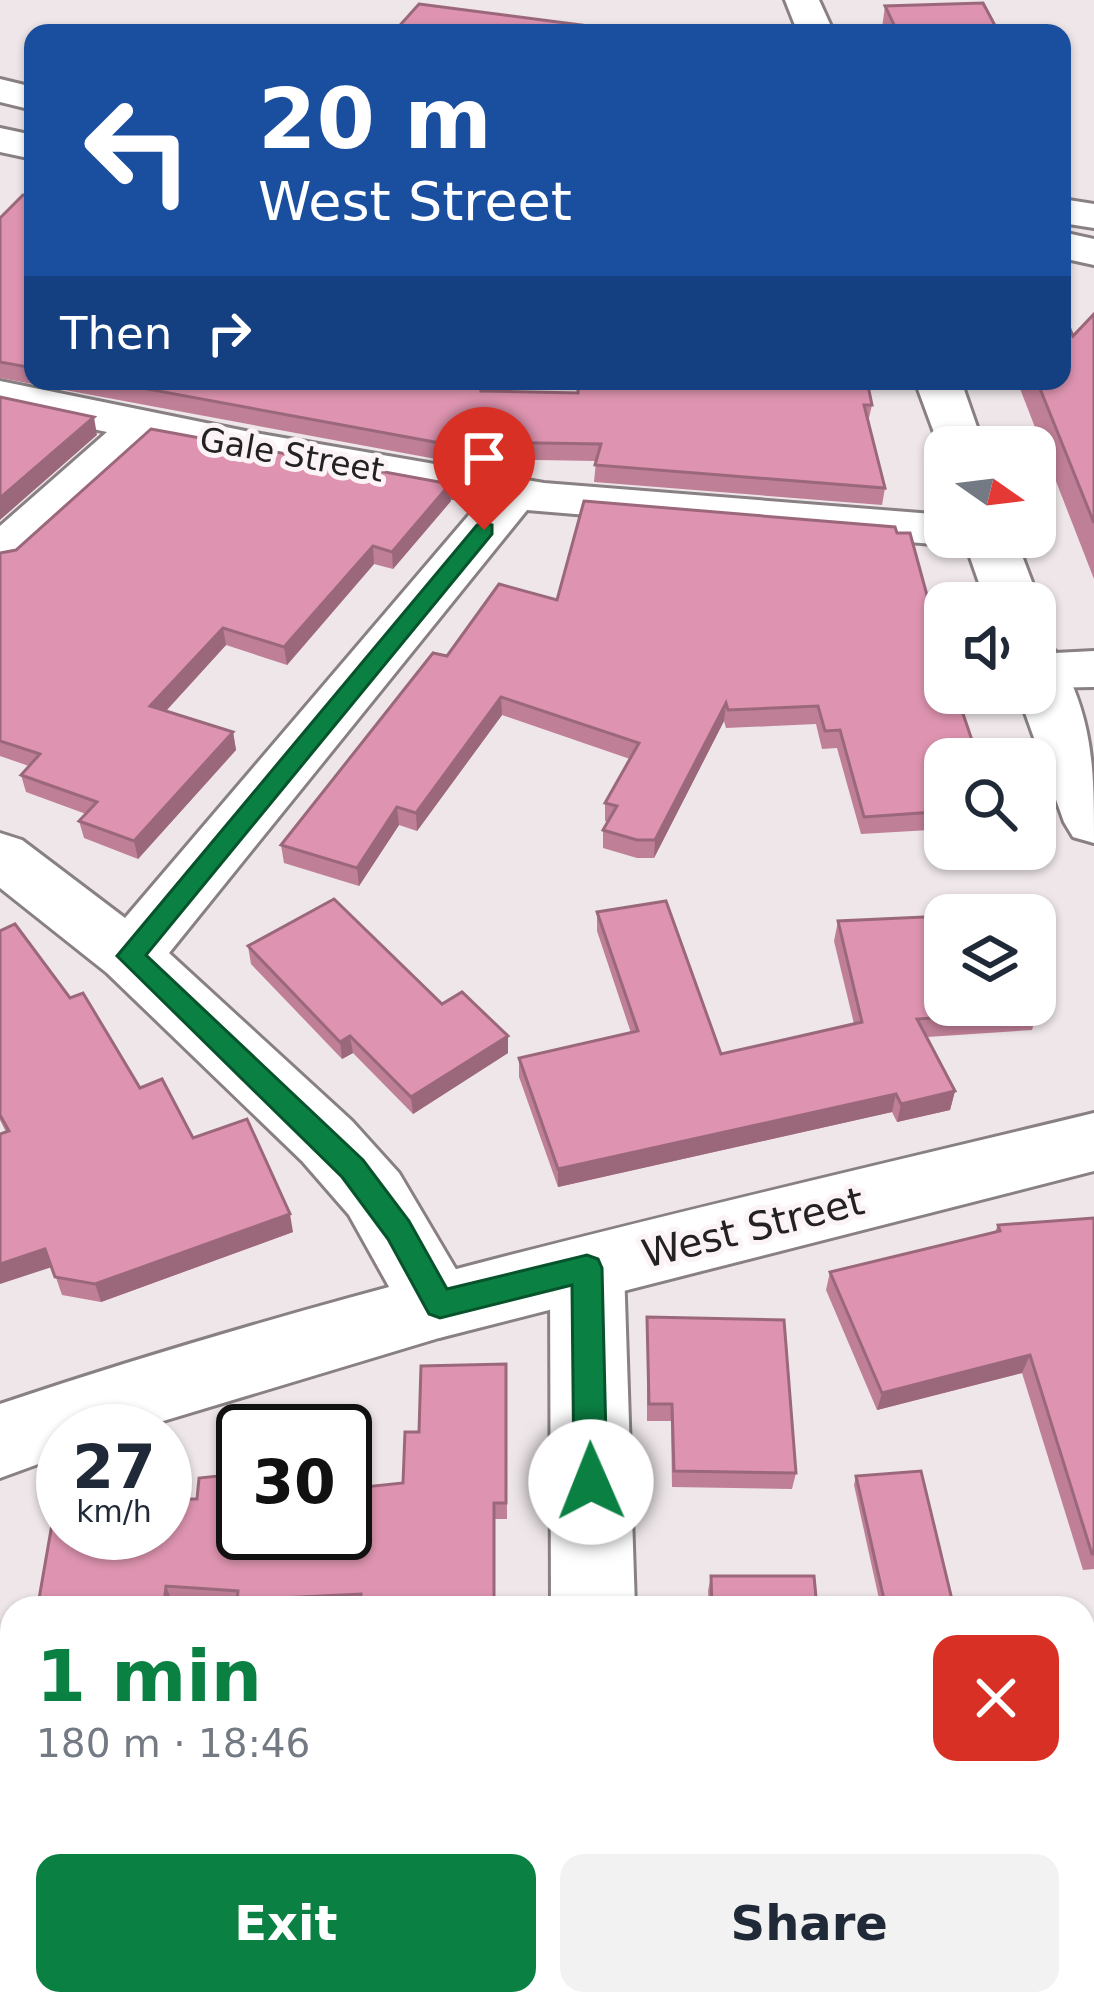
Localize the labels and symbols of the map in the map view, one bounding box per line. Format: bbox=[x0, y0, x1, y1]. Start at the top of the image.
pin bbox=[433, 407, 535, 530]
street label: Gale Street bbox=[197, 419, 387, 490]
north arrow bbox=[924, 426, 1056, 558]
street label: West Street bbox=[638, 1178, 869, 1277]
speed limit sign: 30 bbox=[216, 1404, 372, 1560]
position arrow bbox=[528, 1419, 654, 1545]

